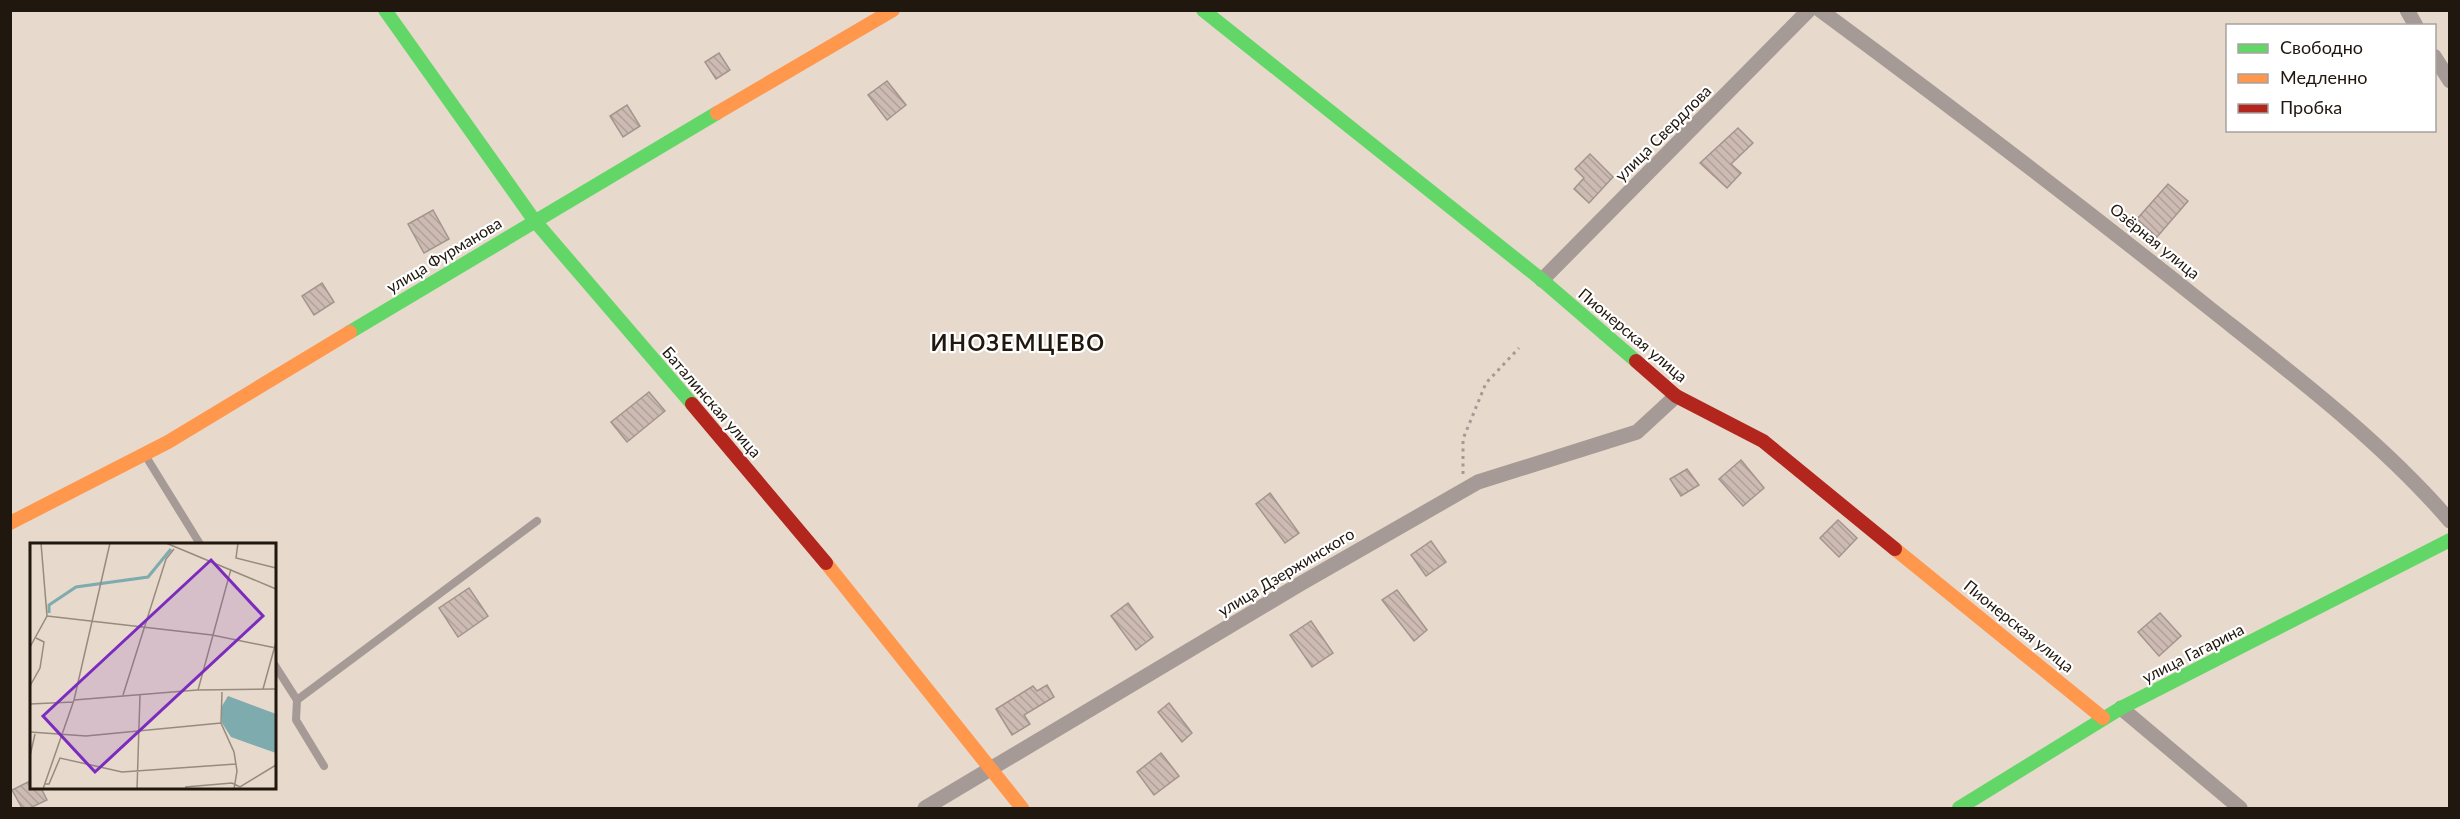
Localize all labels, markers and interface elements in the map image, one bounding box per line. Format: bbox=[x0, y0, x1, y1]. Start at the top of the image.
legend bbox=[2226, 24, 2436, 132]
text: Свободно bbox=[2280, 36, 2363, 58]
text: Медленно bbox=[2280, 66, 2368, 88]
street label: улица Свердлова bbox=[1611, 81, 1715, 185]
text: Пробка bbox=[2280, 96, 2342, 118]
street label: Озёрная улица bbox=[2107, 199, 2204, 283]
street label: улица Фурманова bbox=[383, 213, 505, 296]
street label: Пионерская улица bbox=[1575, 284, 1691, 386]
district label: ИНОЗЕМЦЕВО bbox=[931, 329, 1105, 356]
street label: Баталинская улица bbox=[659, 342, 766, 461]
street label: улица Дзержинского bbox=[1214, 523, 1357, 620]
inset map bbox=[30, 543, 276, 789]
street label: Пионерская улица bbox=[1961, 575, 2078, 676]
street label: улица Гагарина bbox=[2139, 619, 2247, 686]

